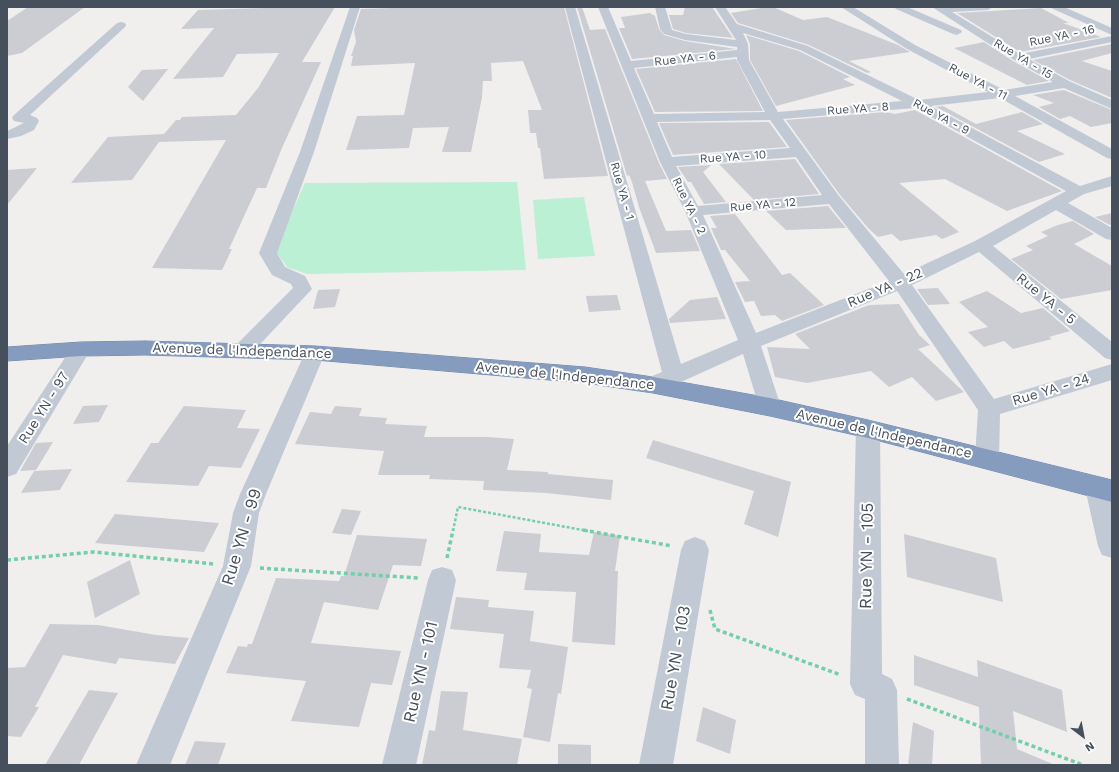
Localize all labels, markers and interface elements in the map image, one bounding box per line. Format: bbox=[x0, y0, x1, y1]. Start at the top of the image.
street label: Rue YA - 16 bbox=[1028, 22, 1096, 50]
street label: Rue YA - 15 bbox=[991, 36, 1055, 82]
street label: Rue YA - 6 bbox=[653, 49, 717, 69]
street label: Rue YA - 11 bbox=[946, 61, 1010, 103]
street label: Rue YA - 9 bbox=[910, 96, 972, 138]
street label: Rue YA - 8 bbox=[827, 100, 889, 118]
street label: Rue YA - 10 bbox=[699, 147, 767, 167]
street label: Rue YA - 1 bbox=[607, 161, 637, 221]
street label: Rue YA - 2 bbox=[669, 175, 709, 237]
street label: Rue YA - 12 bbox=[729, 195, 797, 215]
street label: Rue YA - 22 bbox=[845, 265, 925, 311]
street label: Rue YA - 5 bbox=[1013, 270, 1079, 328]
street label: Avenue de l'Independance bbox=[152, 339, 332, 363]
street label: Avenue de l'Independance bbox=[475, 358, 655, 394]
street label: Rue YN - 97 bbox=[15, 369, 73, 447]
street label: Rue YA - 24 bbox=[1010, 370, 1092, 410]
street label: Avenue de l'Independance bbox=[795, 406, 973, 462]
street label: Rue YN - 99 bbox=[218, 486, 266, 588]
street label: Rue YN - 105 bbox=[856, 503, 878, 609]
street label: Rue YN - 103 bbox=[657, 604, 695, 712]
street label: Rue YN - 101 bbox=[399, 619, 443, 725]
north arrow bbox=[1063, 716, 1103, 756]
text: N bbox=[1083, 739, 1097, 754]

